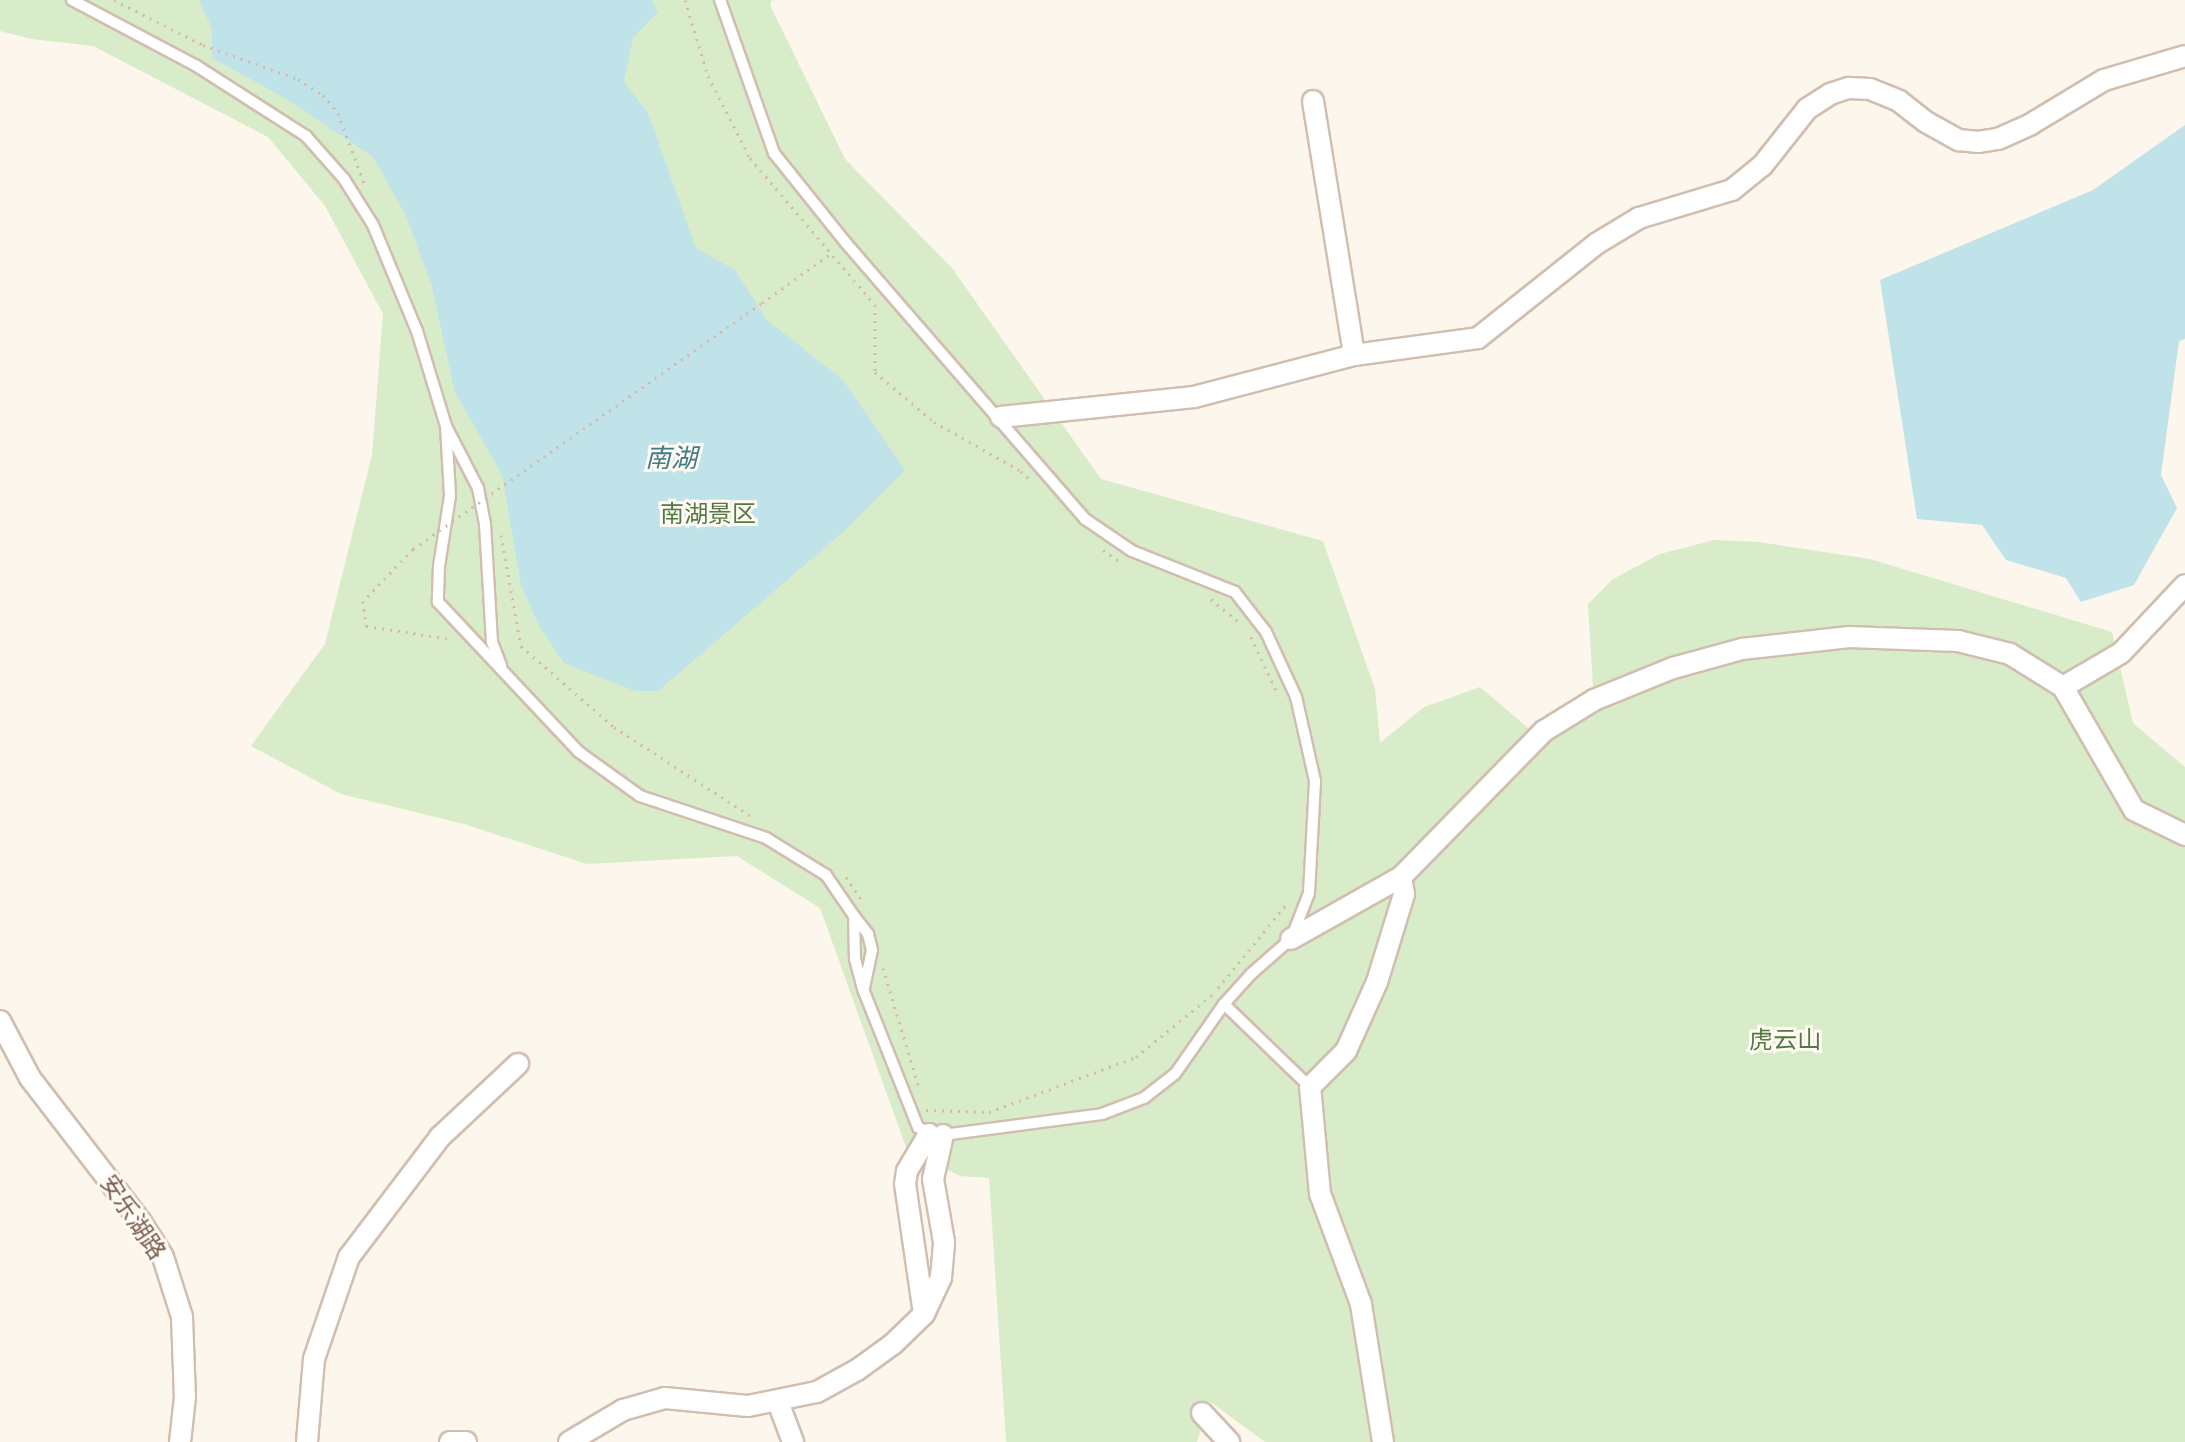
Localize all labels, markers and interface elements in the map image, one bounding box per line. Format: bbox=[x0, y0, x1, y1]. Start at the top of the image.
water label: 南湖 bbox=[645, 443, 697, 475]
park label: 南湖景区 bbox=[660, 500, 756, 528]
park label: 虎云山 bbox=[1749, 1026, 1821, 1054]
street label: 安乐湖路 bbox=[94, 1169, 172, 1265]

